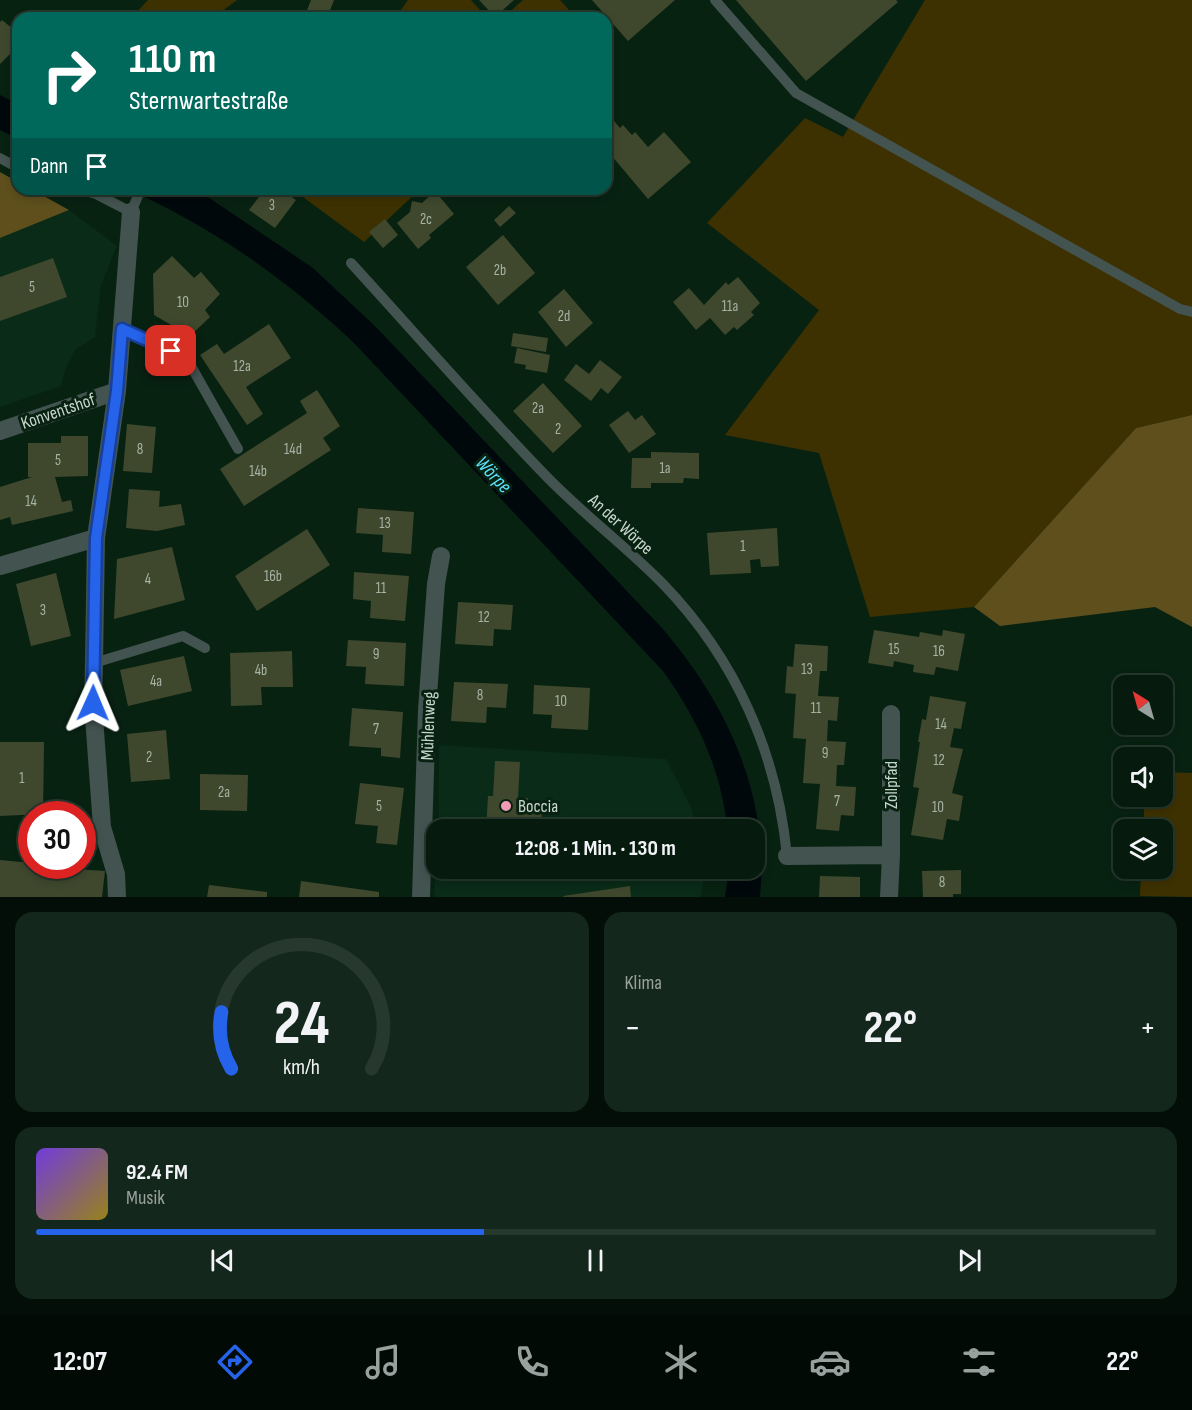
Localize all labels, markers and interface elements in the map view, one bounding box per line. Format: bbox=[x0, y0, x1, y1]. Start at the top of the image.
text: 110 m bbox=[129, 34, 216, 85]
icon: right bbox=[30, 36, 108, 114]
text: Sternwartestraße bbox=[129, 85, 289, 117]
icon: arrive bbox=[80, 150, 113, 183]
text: Dann bbox=[30, 153, 68, 180]
house number: 3 bbox=[269, 196, 275, 215]
house number: 2c bbox=[420, 210, 432, 229]
house number: 2b bbox=[494, 261, 506, 280]
house number: 5 bbox=[29, 278, 35, 297]
house number: 10 bbox=[177, 293, 189, 312]
house number: 11a bbox=[722, 297, 738, 316]
house number: 2d bbox=[558, 307, 570, 326]
pin bbox=[145, 325, 196, 376]
icon: arrive bbox=[154, 334, 187, 367]
house number: 12a bbox=[233, 357, 251, 376]
street label: Konventshof bbox=[18, 389, 99, 434]
house number: 2a bbox=[532, 399, 544, 418]
house number: 2 bbox=[555, 420, 561, 439]
house number: 8 bbox=[137, 440, 143, 459]
house number: 14d bbox=[284, 440, 302, 459]
house number: 5 bbox=[55, 451, 61, 470]
water label: Wörpe bbox=[470, 451, 517, 498]
house number: 1a bbox=[659, 459, 671, 478]
house number: 14b bbox=[249, 462, 267, 481]
street label: An der Wörpe bbox=[583, 489, 657, 559]
house number: 14 bbox=[25, 492, 37, 511]
house number: 13 bbox=[379, 514, 391, 533]
house number: 1 bbox=[740, 537, 746, 556]
house number: 16b bbox=[264, 567, 282, 586]
house number: 4 bbox=[145, 570, 151, 589]
house number: 11 bbox=[376, 579, 387, 598]
house number: 3 bbox=[40, 601, 46, 620]
house number: 12 bbox=[478, 608, 490, 627]
house number: 15 bbox=[888, 640, 900, 659]
house number: 16 bbox=[933, 642, 945, 661]
house number: 9 bbox=[373, 645, 379, 664]
house number: 13 bbox=[801, 660, 813, 679]
house number: 4b bbox=[255, 661, 267, 680]
position arrow bbox=[61, 671, 125, 735]
house number: 4a bbox=[150, 672, 162, 691]
north arrow bbox=[1113, 675, 1173, 735]
map controls bbox=[1113, 675, 1173, 879]
house number: 8 bbox=[477, 686, 483, 705]
street label: Mühlenweg bbox=[417, 691, 440, 761]
house number: 10 bbox=[555, 692, 567, 711]
house number: 11 bbox=[811, 699, 822, 718]
house number: 14 bbox=[935, 715, 947, 734]
house number: 7 bbox=[373, 720, 379, 739]
house number: 9 bbox=[822, 744, 828, 763]
button: sound bbox=[1113, 747, 1173, 807]
house number: 2 bbox=[146, 748, 152, 767]
house number: 12 bbox=[933, 751, 945, 770]
street label: Zollpfad bbox=[881, 761, 902, 809]
house number: 1 bbox=[19, 769, 25, 788]
house number: 2a bbox=[218, 783, 230, 802]
house number: 7 bbox=[834, 792, 840, 811]
place label: Boccia bbox=[518, 796, 558, 817]
house number: 5 bbox=[376, 797, 382, 816]
house number: 10 bbox=[932, 798, 944, 817]
marker: Boccia bbox=[499, 799, 513, 813]
speed limit sign: 30 bbox=[18, 801, 96, 879]
button: layers bbox=[1113, 819, 1173, 879]
text: 12:08 · 1 Min. · 130 m bbox=[515, 835, 676, 862]
house number: 8 bbox=[939, 873, 945, 892]
text: Klima bbox=[625, 971, 662, 995]
text: 24 bbox=[274, 987, 330, 1062]
text: 22° bbox=[863, 1001, 917, 1056]
text: − bbox=[625, 1008, 641, 1048]
text: + bbox=[1140, 1008, 1156, 1048]
text: km/h bbox=[283, 1055, 320, 1080]
text: 92.4 FM bbox=[126, 1159, 188, 1186]
text: Musik bbox=[126, 1186, 165, 1210]
icon: previous bbox=[206, 1244, 239, 1277]
icon: pause bbox=[579, 1244, 612, 1277]
icon: next bbox=[953, 1244, 986, 1277]
icon: directions bbox=[214, 1341, 256, 1383]
icon: music bbox=[362, 1341, 404, 1383]
icon: phone bbox=[511, 1341, 553, 1383]
icon: climate bbox=[660, 1341, 702, 1383]
icon: car bbox=[809, 1341, 851, 1383]
icon: filters bbox=[958, 1341, 1000, 1383]
text: 12:07 bbox=[53, 1346, 107, 1378]
text: 22° bbox=[1106, 1346, 1139, 1378]

